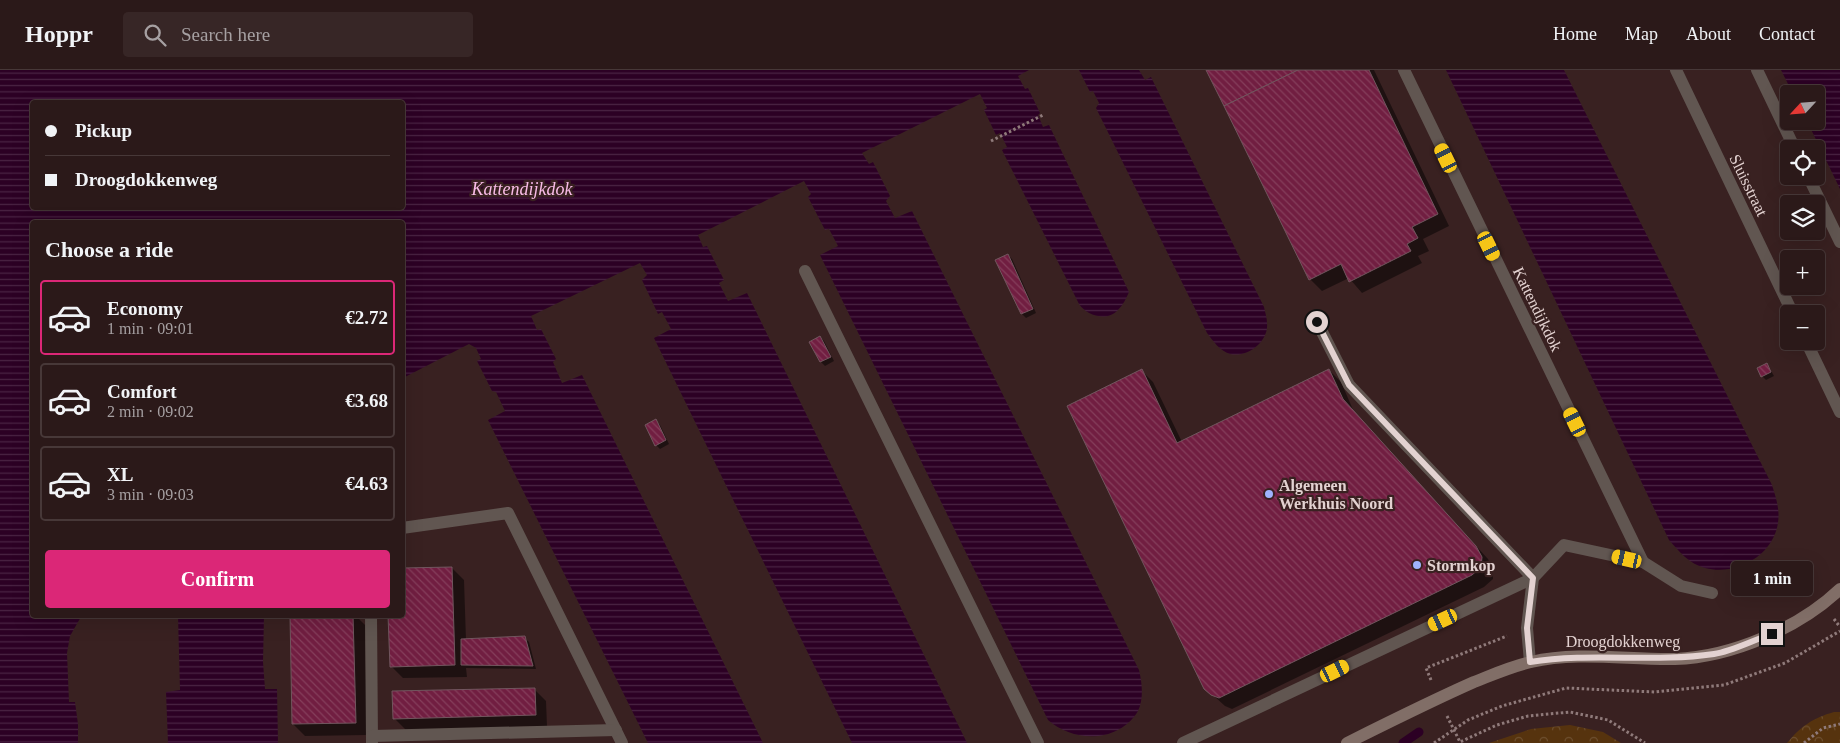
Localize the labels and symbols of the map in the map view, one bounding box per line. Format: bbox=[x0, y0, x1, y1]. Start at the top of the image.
north arrow bbox=[1780, 85, 1825, 130]
car bbox=[1432, 141, 1459, 175]
street label: Sluisstraat bbox=[1726, 152, 1771, 219]
water label: Kattendijkdok bbox=[471, 179, 573, 199]
car bbox=[1475, 229, 1502, 263]
street label: Kattendijkdok bbox=[1509, 264, 1565, 355]
route start bbox=[1306, 311, 1328, 333]
car bbox=[1561, 405, 1588, 439]
place label: Algemeen Werkhuis Noord bbox=[1279, 477, 1393, 512]
marker: Algemeen Werkhuis Noord bbox=[1263, 488, 1275, 500]
car bbox=[1610, 548, 1643, 570]
place label: Stormkop bbox=[1427, 557, 1496, 575]
marker: Stormkop bbox=[1411, 559, 1423, 571]
callout: 1 min bbox=[1731, 562, 1813, 596]
car bbox=[1426, 607, 1459, 633]
route end bbox=[1761, 623, 1783, 645]
street label: Droogdokkenweg bbox=[1566, 633, 1680, 651]
car bbox=[1318, 658, 1351, 684]

